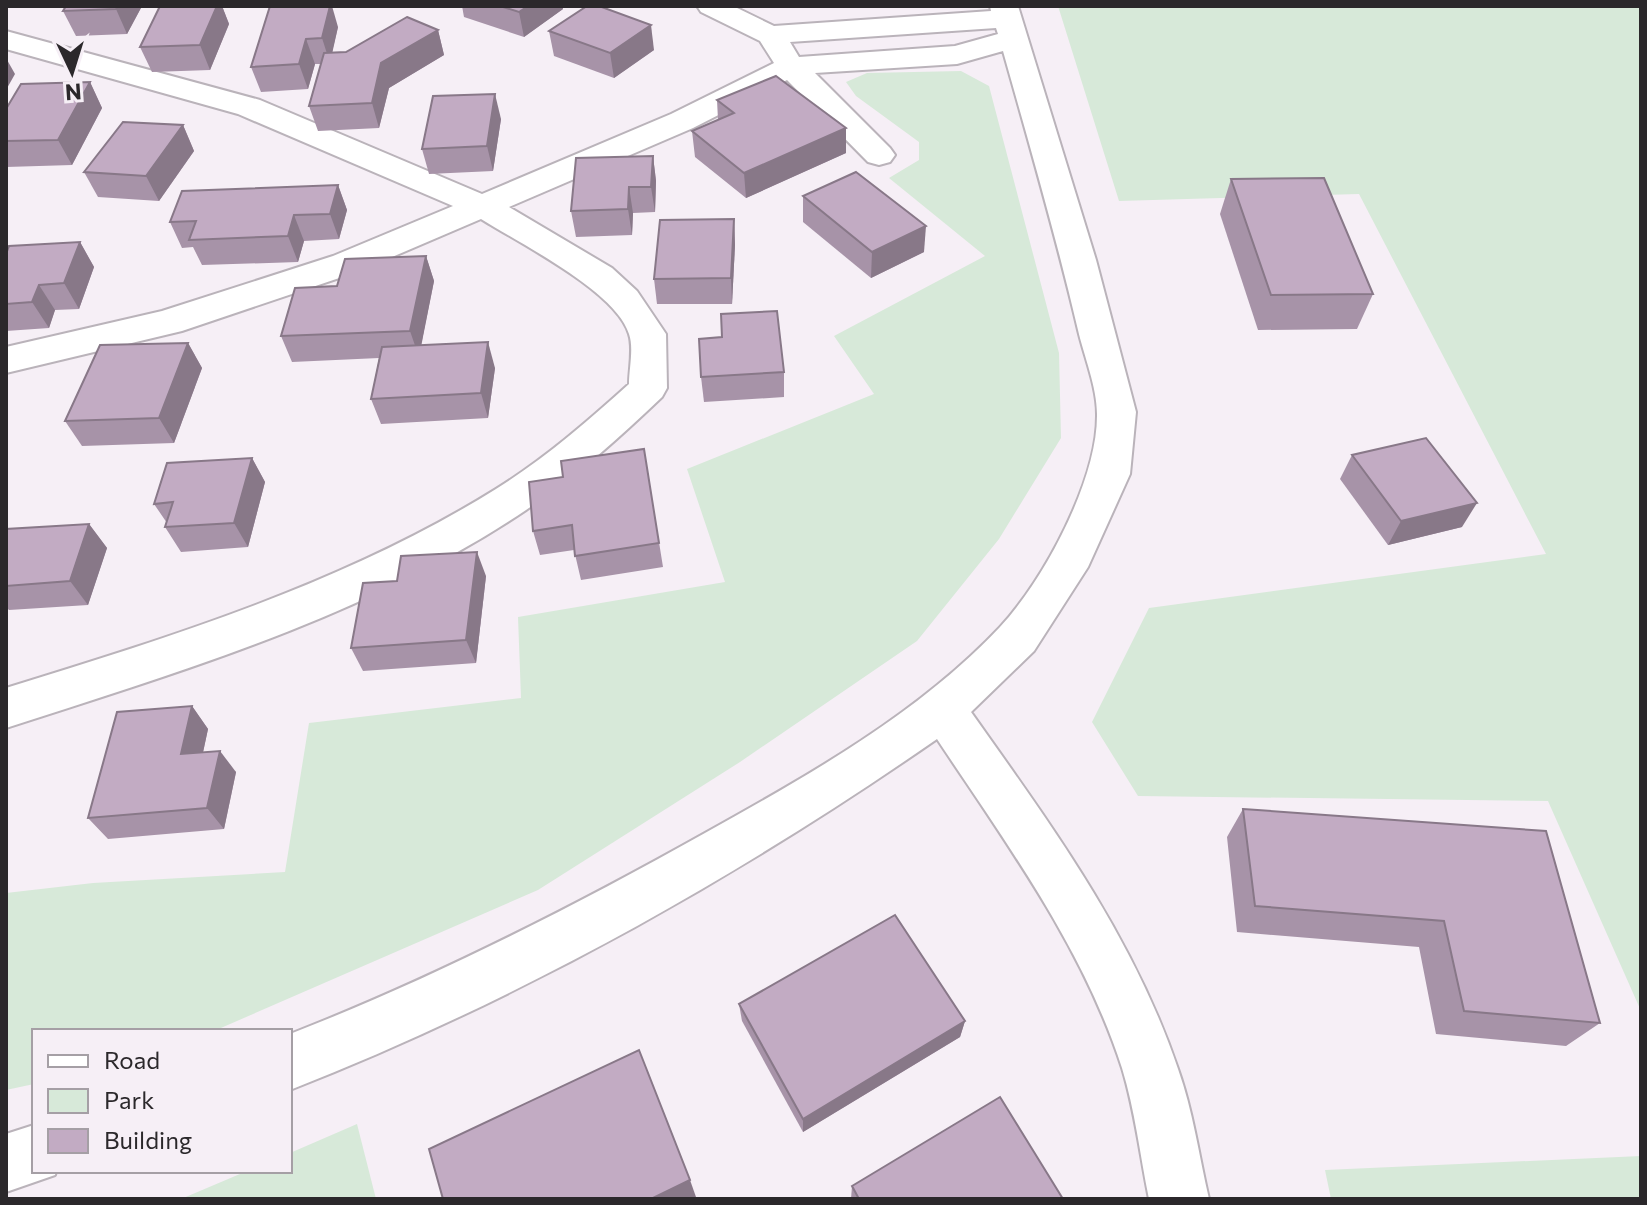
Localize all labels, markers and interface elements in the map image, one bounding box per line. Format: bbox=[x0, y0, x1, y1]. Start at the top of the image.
north arrow bbox=[32, 32, 112, 112]
text: N bbox=[64, 78, 83, 106]
legend bbox=[32, 1029, 292, 1173]
text: Road bbox=[104, 1045, 160, 1074]
text: Park bbox=[104, 1085, 154, 1114]
text: Building bbox=[104, 1125, 192, 1154]

